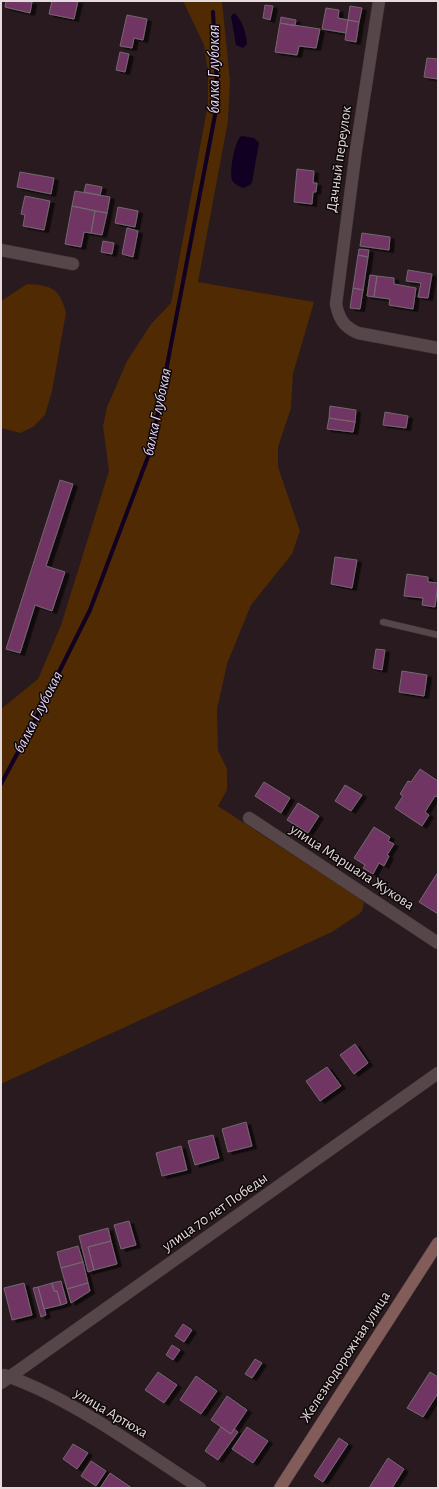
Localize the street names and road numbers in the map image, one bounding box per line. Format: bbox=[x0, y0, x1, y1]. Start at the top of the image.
street label: Дачный переулок bbox=[324, 105, 354, 213]
street label: улица Маршала Жукова bbox=[287, 821, 417, 913]
street label: улица 70 лет Победы bbox=[159, 1170, 270, 1254]
street label: Железнодорожная улица bbox=[297, 1289, 393, 1425]
street label: улица Артюха bbox=[71, 1385, 150, 1441]

